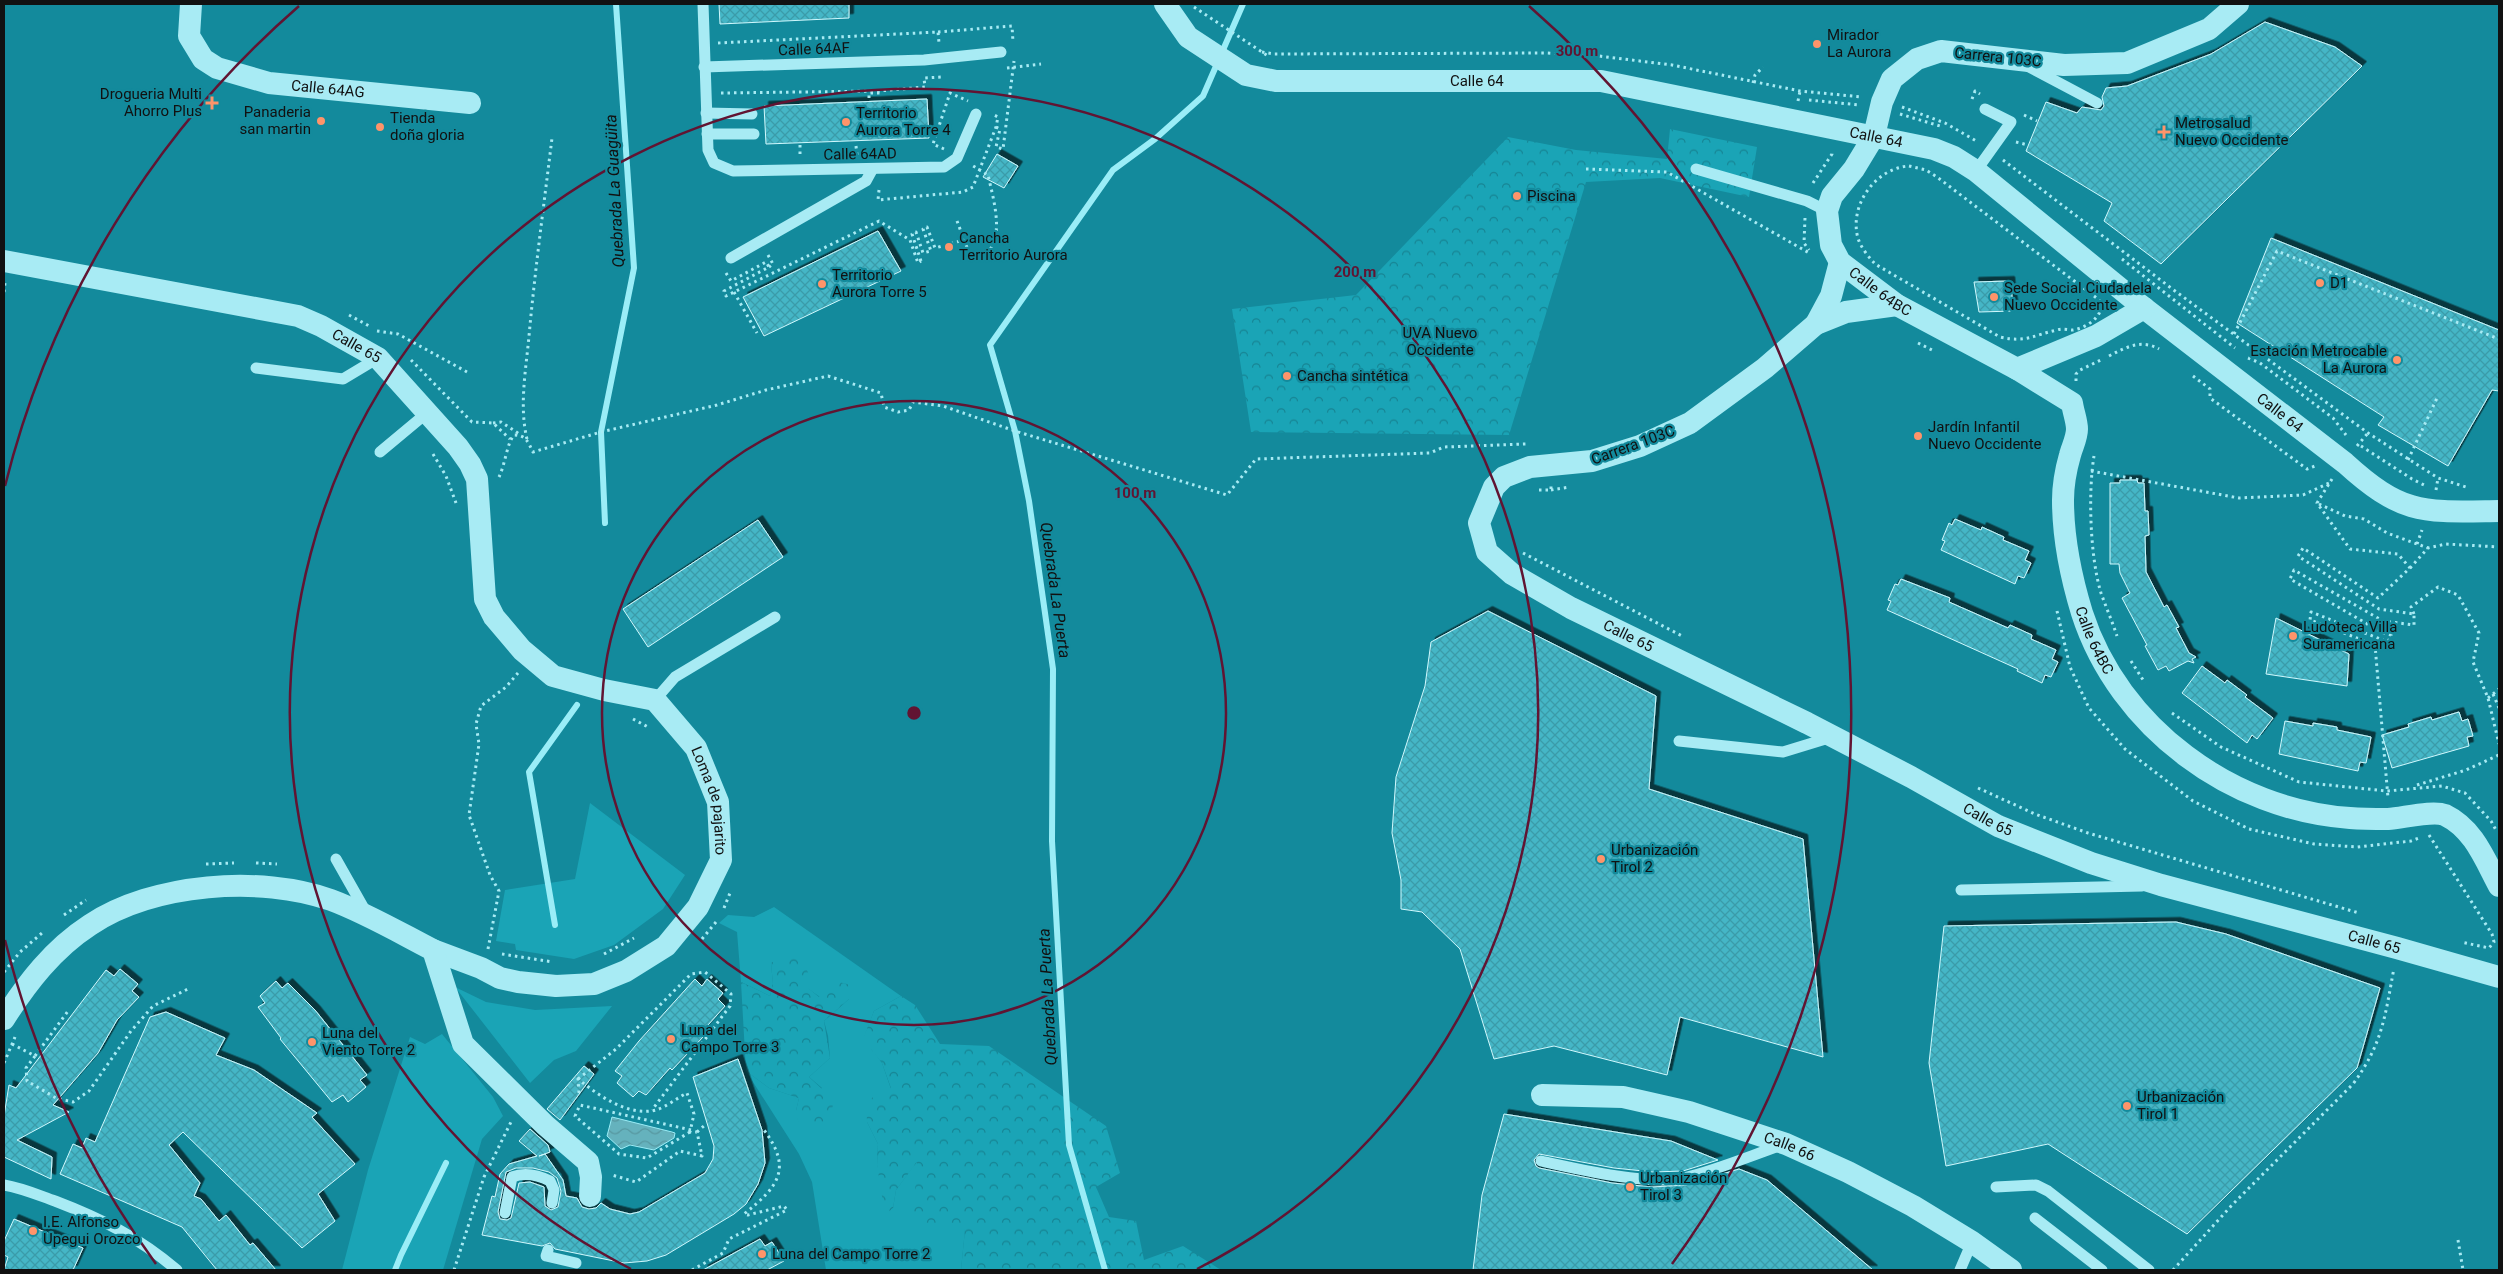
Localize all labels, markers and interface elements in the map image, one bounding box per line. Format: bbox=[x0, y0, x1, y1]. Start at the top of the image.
place label: Mirador La Aurora bbox=[1827, 26, 1891, 61]
marker: Mirador La Aurora bbox=[1811, 38, 1823, 50]
street label: Calle 64AF bbox=[778, 39, 850, 59]
text: 300 m bbox=[1556, 42, 1598, 60]
street label: Carrera 103C bbox=[1953, 43, 2043, 71]
street label: Calle 64 bbox=[1450, 72, 1504, 90]
street label: Calle 64AG bbox=[290, 76, 366, 101]
place label: Drogueria Multi Ahorro Plus bbox=[100, 85, 202, 120]
marker: Drogueria Multi Ahorro Plus bbox=[206, 97, 218, 109]
place label: Panaderia san martin bbox=[239, 103, 311, 138]
place label: Territorio Aurora Torre 4 bbox=[856, 104, 951, 139]
place label: Tienda doña gloria bbox=[390, 109, 465, 144]
water label: Quebrada La Guagüita bbox=[601, 114, 628, 268]
place label: Metrosalud Nuevo Occidente bbox=[2175, 114, 2289, 149]
marker: Panaderia san martin bbox=[315, 115, 327, 127]
marker: Territorio Aurora Torre 4 bbox=[840, 116, 852, 128]
marker: Tienda doña gloria bbox=[374, 121, 386, 133]
street label: Calle 64 bbox=[1848, 123, 1905, 152]
marker: Metrosalud Nuevo Occidente bbox=[2157, 125, 2171, 139]
street label: Calle 64AD bbox=[823, 144, 897, 164]
place label: Piscina bbox=[1527, 187, 1576, 205]
marker: Piscina bbox=[1511, 190, 1523, 202]
place label: Cancha Territorio Aurora bbox=[959, 229, 1068, 264]
marker: Cancha Territorio Aurora bbox=[943, 241, 955, 253]
text: 200 m bbox=[1334, 263, 1376, 281]
street label: Calle 64BC bbox=[1845, 263, 1915, 320]
place label: Territorio Aurora Torre 5 bbox=[832, 266, 927, 301]
place label: D1 bbox=[2330, 274, 2348, 292]
marker: D1 bbox=[2314, 277, 2326, 289]
marker: Territorio Aurora Torre 5 bbox=[816, 278, 828, 290]
place label: Sede Social Ciudadela Nuevo Occidente bbox=[2004, 279, 2152, 314]
marker: Sede Social Ciudadela Nuevo Occidente bbox=[1988, 291, 2000, 303]
park label: UVA Nuevo Occidente bbox=[1403, 324, 1477, 359]
street label: Calle 65 bbox=[329, 325, 384, 367]
place label: Estación Metrocable La Aurora bbox=[2250, 342, 2387, 377]
marker: Estación Metrocable La Aurora bbox=[2391, 354, 2403, 366]
place label: Cancha sintética bbox=[1297, 367, 1408, 385]
marker: Cancha sintética bbox=[1281, 370, 1293, 382]
street label: Calle 64 bbox=[2253, 389, 2307, 437]
place label: Jardín Infantil Nuevo Occidente bbox=[1928, 418, 2042, 453]
street label: Carrera 103C bbox=[1589, 421, 1677, 468]
marker: Jardín Infantil Nuevo Occidente bbox=[1912, 430, 1924, 442]
text: 100 m bbox=[1114, 484, 1156, 502]
water label: Quebrada La Puerta bbox=[1037, 521, 1074, 659]
street label: Calle 64BC bbox=[2071, 604, 2118, 678]
street label: Calle 65 bbox=[1600, 616, 1656, 656]
place label: Ludoteca Villa Suramericana bbox=[2303, 618, 2397, 653]
marker: Ludoteca Villa Suramericana bbox=[2287, 630, 2299, 642]
centre of rings bbox=[905, 704, 923, 722]
street label: Loma de pajarito bbox=[687, 744, 730, 856]
street label: Calle 65 bbox=[1960, 799, 2015, 840]
place label: Urbanización Tirol 2 bbox=[1611, 841, 1698, 876]
marker: Urbanización Tirol 2 bbox=[1595, 853, 1607, 865]
street label: Calle 65 bbox=[2346, 926, 2403, 958]
water label: Quebrada La Puerta bbox=[1034, 928, 1061, 1066]
place label: Luna del Campo Torre 3 bbox=[681, 1021, 779, 1056]
place label: Luna del Viento Torre 2 bbox=[322, 1024, 415, 1059]
marker: Luna del Campo Torre 3 bbox=[665, 1033, 677, 1045]
marker: Luna del Viento Torre 2 bbox=[306, 1036, 318, 1048]
place label: Urbanización Tirol 1 bbox=[2137, 1088, 2224, 1123]
marker: Urbanización Tirol 1 bbox=[2121, 1100, 2133, 1112]
street label: Calle 66 bbox=[1762, 1128, 1818, 1165]
place label: Urbanización Tirol 3 bbox=[1640, 1169, 1727, 1204]
marker: Urbanización Tirol 3 bbox=[1624, 1181, 1636, 1193]
place label: I.E. Alfonso Upegui Orozco bbox=[43, 1213, 141, 1248]
marker: I.E. Alfonso Upegui Orozco bbox=[27, 1225, 39, 1237]
place label: Luna del Campo Torre 2 bbox=[772, 1245, 930, 1263]
marker: Luna del Campo Torre 2 bbox=[756, 1248, 768, 1260]

